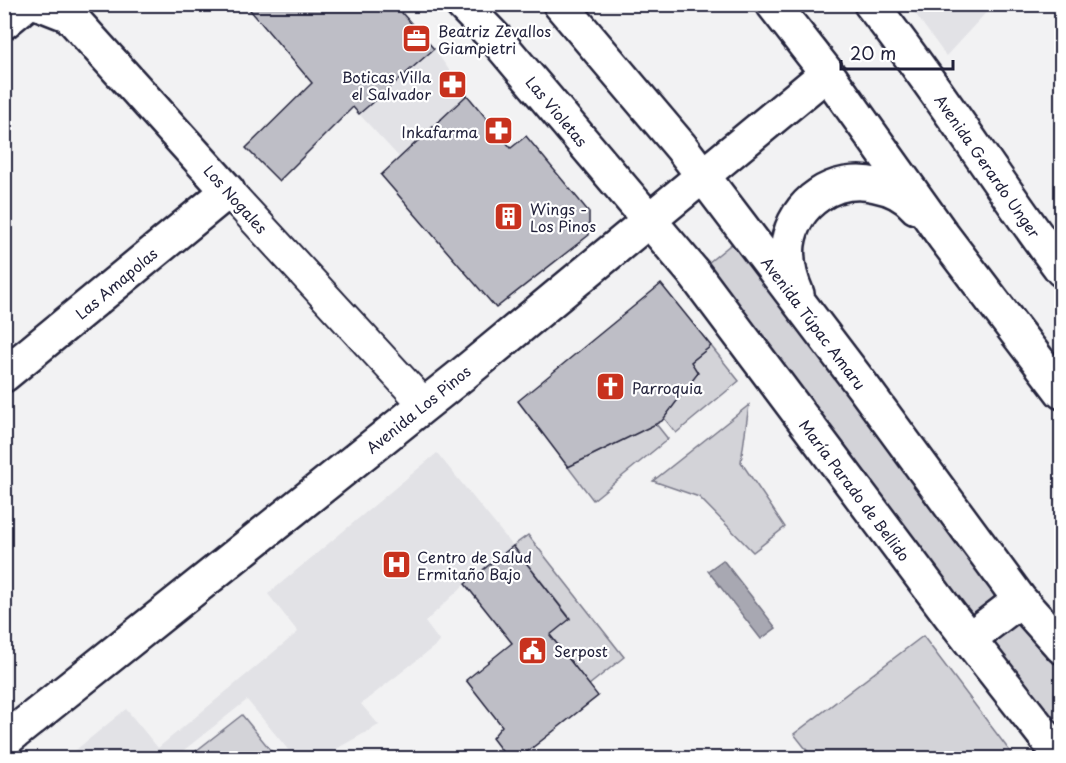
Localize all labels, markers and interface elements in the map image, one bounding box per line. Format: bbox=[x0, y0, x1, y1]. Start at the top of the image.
place label: Beatriz Zevallos Giampietri bbox=[438, 19, 551, 59]
office icon: Beatriz Zevallos Giampietri bbox=[401, 23, 433, 55]
scale bar bbox=[841, 33, 954, 71]
text: 20 m bbox=[850, 39, 896, 66]
place label: Boticas Villa el Salvador bbox=[342, 65, 432, 105]
pharmacy icon: Boticas Villa el Salvador bbox=[436, 69, 468, 101]
street label: Las Violetas bbox=[521, 71, 593, 151]
street label: Avenida Gerardo Unger bbox=[930, 90, 1046, 242]
pharmacy icon: Inkafarma bbox=[483, 115, 515, 147]
place label: Inkafarma bbox=[402, 120, 479, 143]
street label: Los Nogales bbox=[199, 160, 273, 239]
place label: Wings - Los Pinos bbox=[530, 197, 596, 237]
building icon: Wings - Los Pinos bbox=[493, 201, 525, 233]
street label: Las Amapolas bbox=[70, 242, 162, 324]
street label: Avenida Túpac Amaru bbox=[756, 252, 872, 394]
street label: Avenida Los Pinos bbox=[361, 359, 475, 458]
church icon: Parroquia bbox=[595, 371, 627, 403]
place label: Parroquia bbox=[632, 376, 703, 399]
street label: María Parado de Bellido bbox=[794, 414, 916, 566]
place label: Centro de Salud Ermitaño Bajo bbox=[417, 545, 532, 585]
hospital icon: Centro de Salud Ermitaño Bajo bbox=[380, 549, 412, 581]
public building icon: Serpost bbox=[517, 634, 549, 666]
place label: Serpost bbox=[554, 639, 608, 662]

